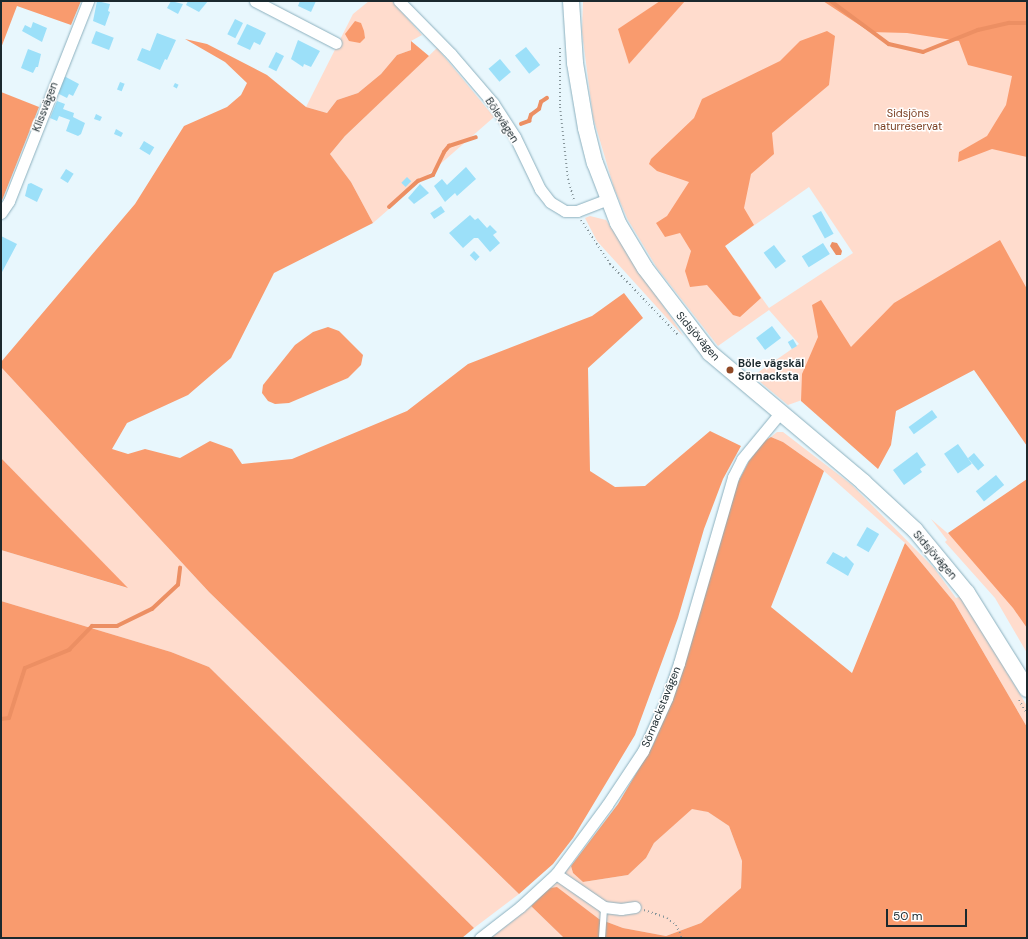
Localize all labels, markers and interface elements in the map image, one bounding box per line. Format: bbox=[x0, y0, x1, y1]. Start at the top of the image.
street label: Klissvägen bbox=[29, 80, 61, 134]
street label: Bölevägen bbox=[482, 95, 522, 145]
park label: Sidsjöns naturreservat bbox=[874, 107, 942, 133]
street label: Sidsjövägen bbox=[673, 309, 723, 363]
place label: Böle vägskäl Sörnacksta bbox=[738, 357, 804, 383]
marker: Böle vägskäl Sörnacksta bbox=[725, 365, 735, 375]
street label: Sidsjövägen bbox=[910, 528, 960, 582]
street label: Sörnackstavägen bbox=[639, 665, 683, 749]
scale bar bbox=[888, 901, 969, 927]
text: 50 m bbox=[893, 908, 922, 924]

